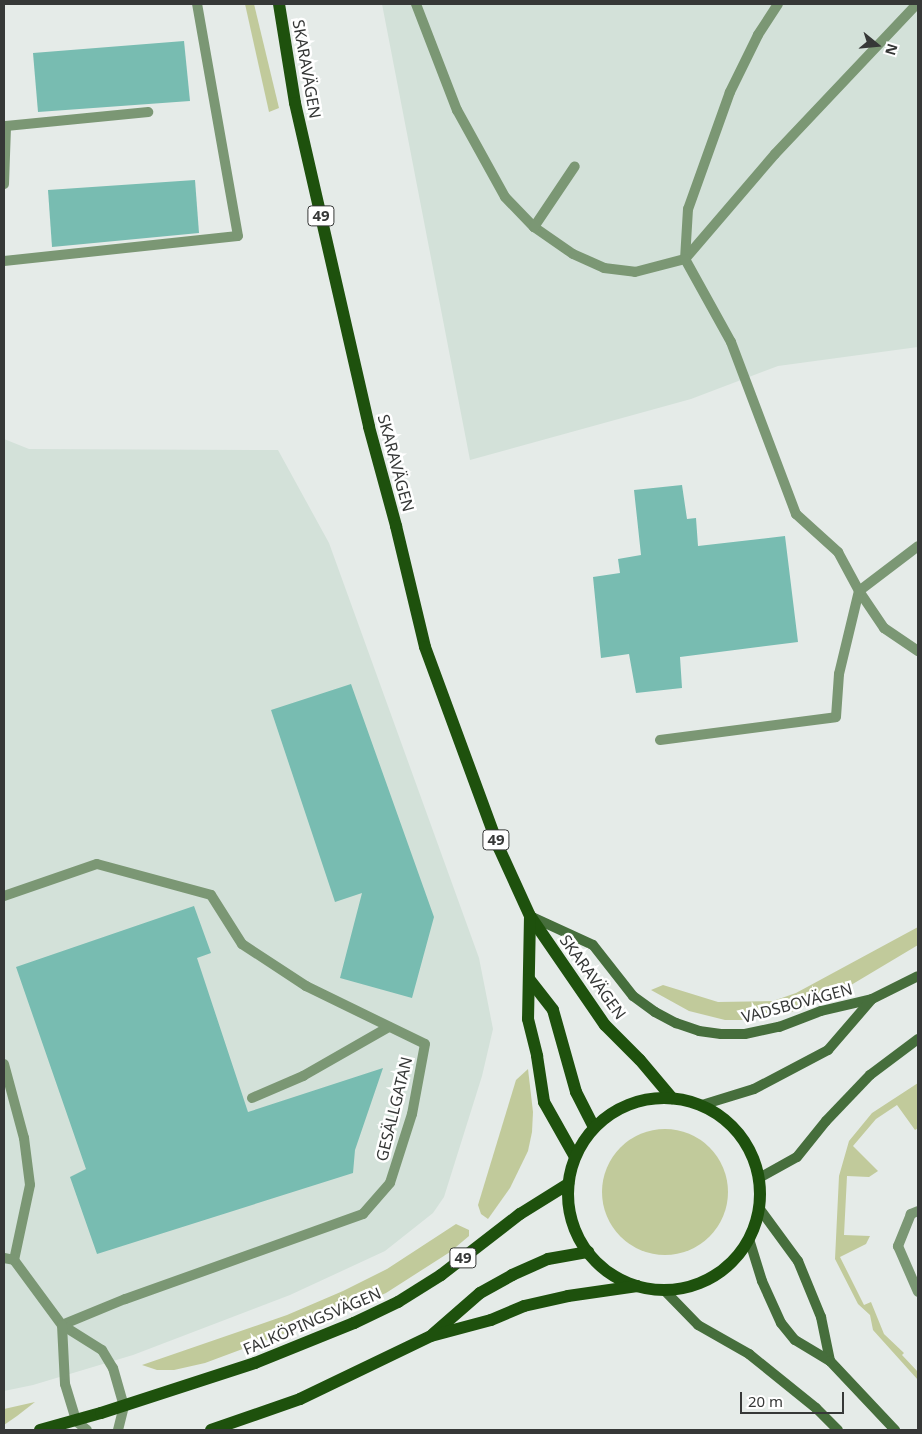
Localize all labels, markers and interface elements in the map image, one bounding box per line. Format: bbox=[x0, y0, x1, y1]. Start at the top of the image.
street label: SKARAVÄGEN bbox=[289, 18, 325, 120]
north arrow bbox=[852, 20, 902, 70]
text: N bbox=[881, 41, 903, 58]
road number: 49 bbox=[307, 204, 335, 228]
street label: SKARAVÄGEN bbox=[374, 412, 418, 514]
road number: 49 bbox=[482, 828, 510, 852]
street label: SKARAVÄGEN bbox=[556, 931, 630, 1023]
street label: VADSBOVÄGEN bbox=[739, 979, 855, 1027]
street label: GESÄLLGATAN bbox=[372, 1055, 416, 1163]
road number: 49 bbox=[449, 1246, 477, 1270]
street label: FALKÖPINGSVÄGEN bbox=[240, 1283, 384, 1359]
scale bar bbox=[742, 1382, 846, 1414]
text: 20 m bbox=[748, 1391, 783, 1411]

